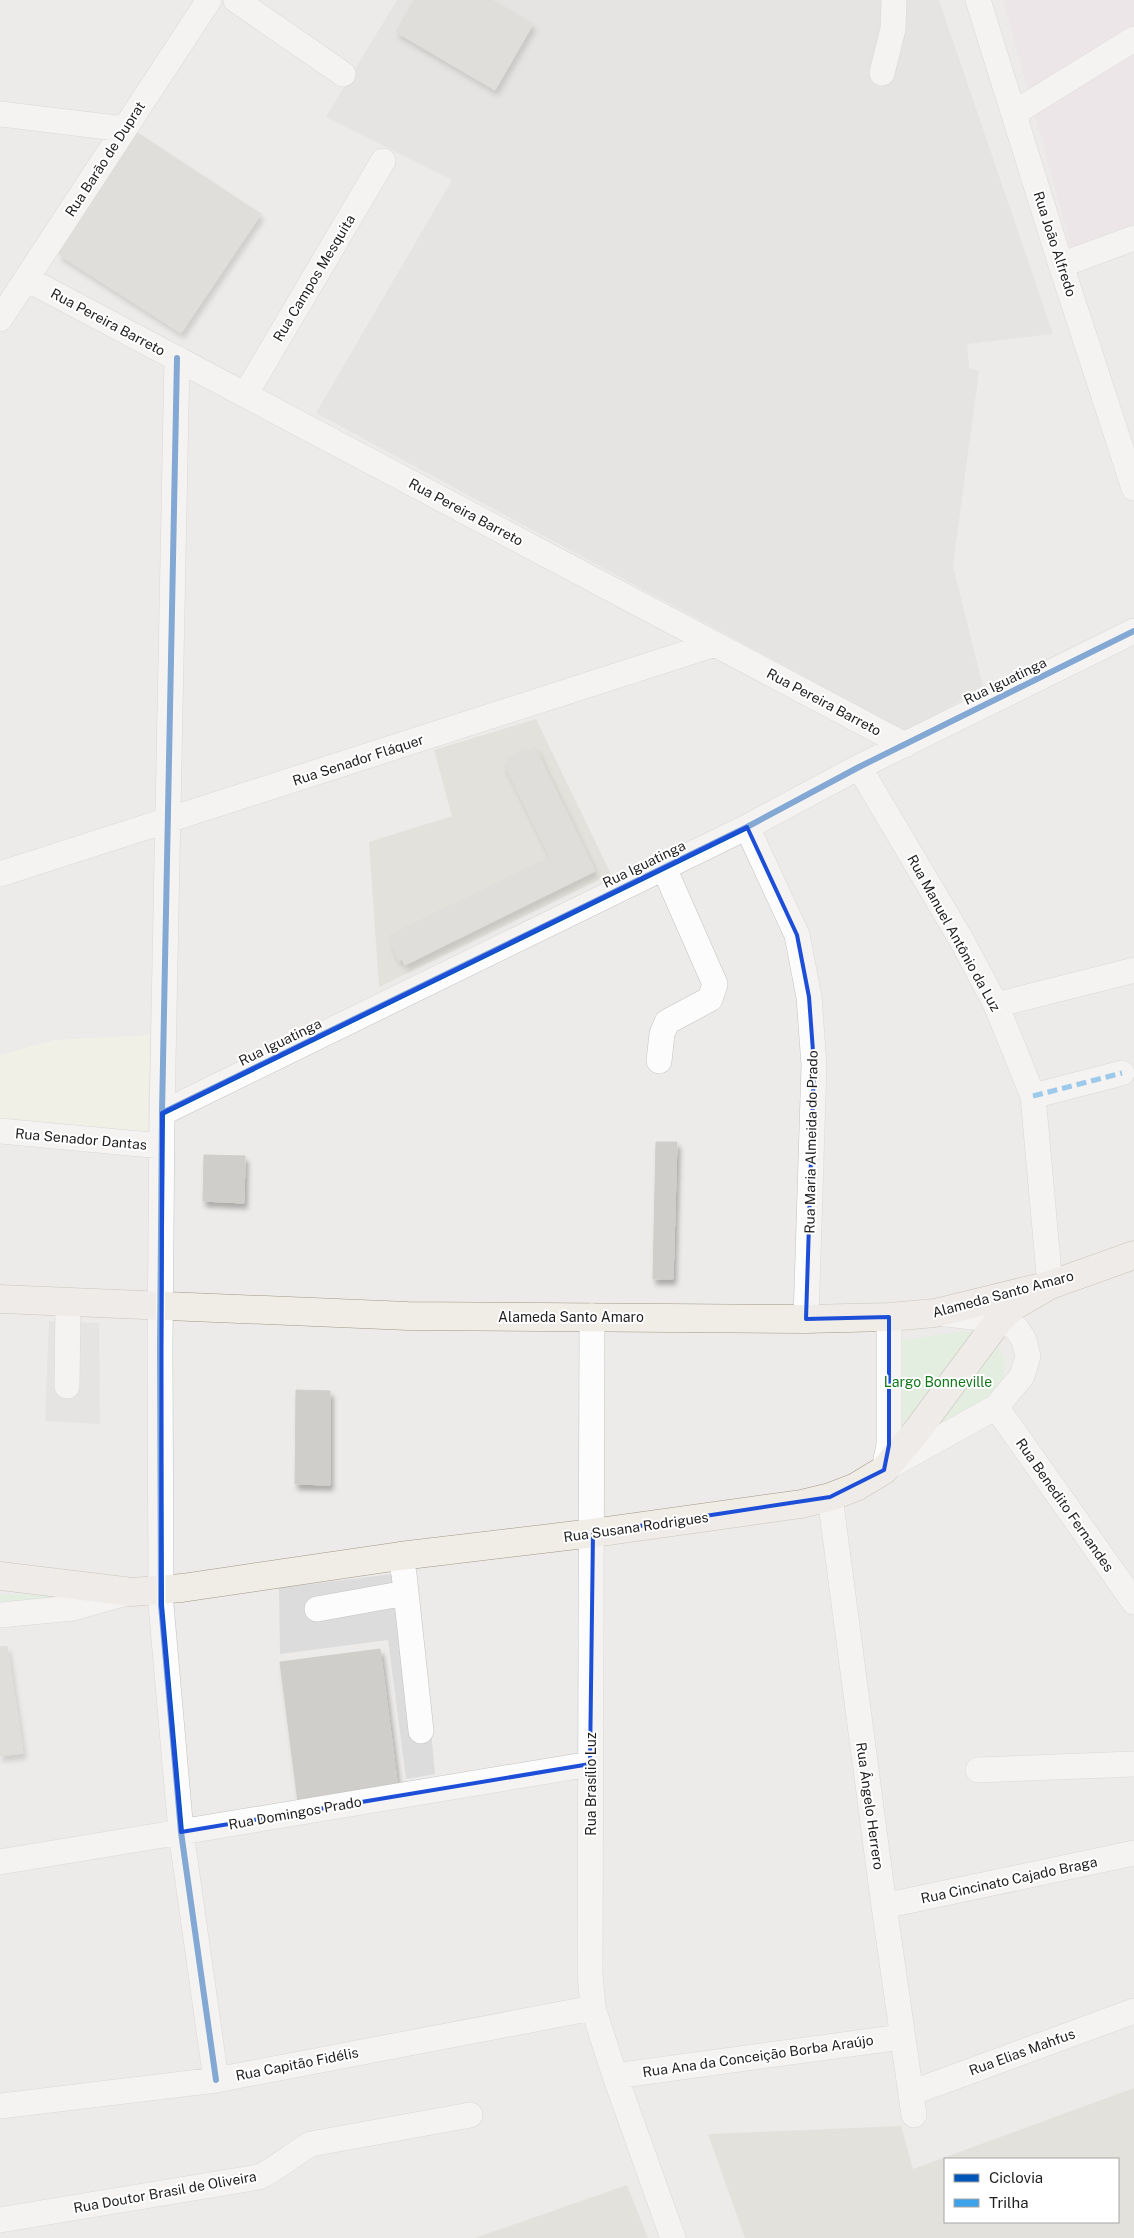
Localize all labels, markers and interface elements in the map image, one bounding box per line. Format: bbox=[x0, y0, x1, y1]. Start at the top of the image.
street label: Rua Barão de Duprat bbox=[62, 99, 148, 219]
street label: Rua João Alfredo bbox=[1030, 189, 1080, 299]
street label: Rua Campos Mesquita bbox=[270, 212, 358, 344]
street label: Rua Pereira Barreto bbox=[48, 285, 168, 359]
street label: Rua Pereira Barreto bbox=[406, 475, 526, 549]
street label: Rua Iguatinga bbox=[961, 654, 1049, 708]
street label: Rua Pereira Barreto bbox=[764, 665, 884, 739]
street label: Rua Senador Fláquer bbox=[290, 731, 426, 789]
street label: Rua Iguatinga bbox=[600, 837, 688, 891]
street label: Rua Manuel Antônio da Luz bbox=[904, 852, 1004, 1014]
street label: Rua Iguatinga bbox=[236, 1015, 324, 1069]
street label: Rua Maria Almeida do Prado bbox=[801, 1050, 821, 1234]
street label: Rua Senador Dantas bbox=[14, 1125, 148, 1153]
street label: Alameda Santo Amaro bbox=[931, 1267, 1076, 1321]
street label: Alameda Santo Amaro bbox=[498, 1309, 644, 1325]
park label: Largo Bonneville bbox=[884, 1374, 992, 1390]
street label: Rua Benedito Fernandes bbox=[1013, 1435, 1117, 1575]
street label: Rua Susana Rodrigues bbox=[562, 1509, 710, 1545]
street label: Rua Brasílio Luz bbox=[583, 1732, 599, 1836]
street label: Rua Ângelo Herrero bbox=[853, 1741, 888, 1871]
street label: Rua Domingos Prado bbox=[227, 1793, 363, 1833]
street label: Rua Cincinato Cajado Braga bbox=[919, 1853, 1099, 1907]
street label: Rua Elias Mahfus bbox=[967, 2025, 1077, 2079]
street label: Rua Ana da Conceição Borba Araújo bbox=[642, 2032, 875, 2080]
street label: Rua Capitão Fidélis bbox=[234, 2044, 360, 2084]
legend bbox=[944, 2158, 1119, 2223]
street label: Rua Doutor Brasil de Oliveira bbox=[72, 2168, 258, 2216]
text: Ciclovia bbox=[989, 2169, 1043, 2186]
text: Trilha bbox=[989, 2194, 1028, 2211]

